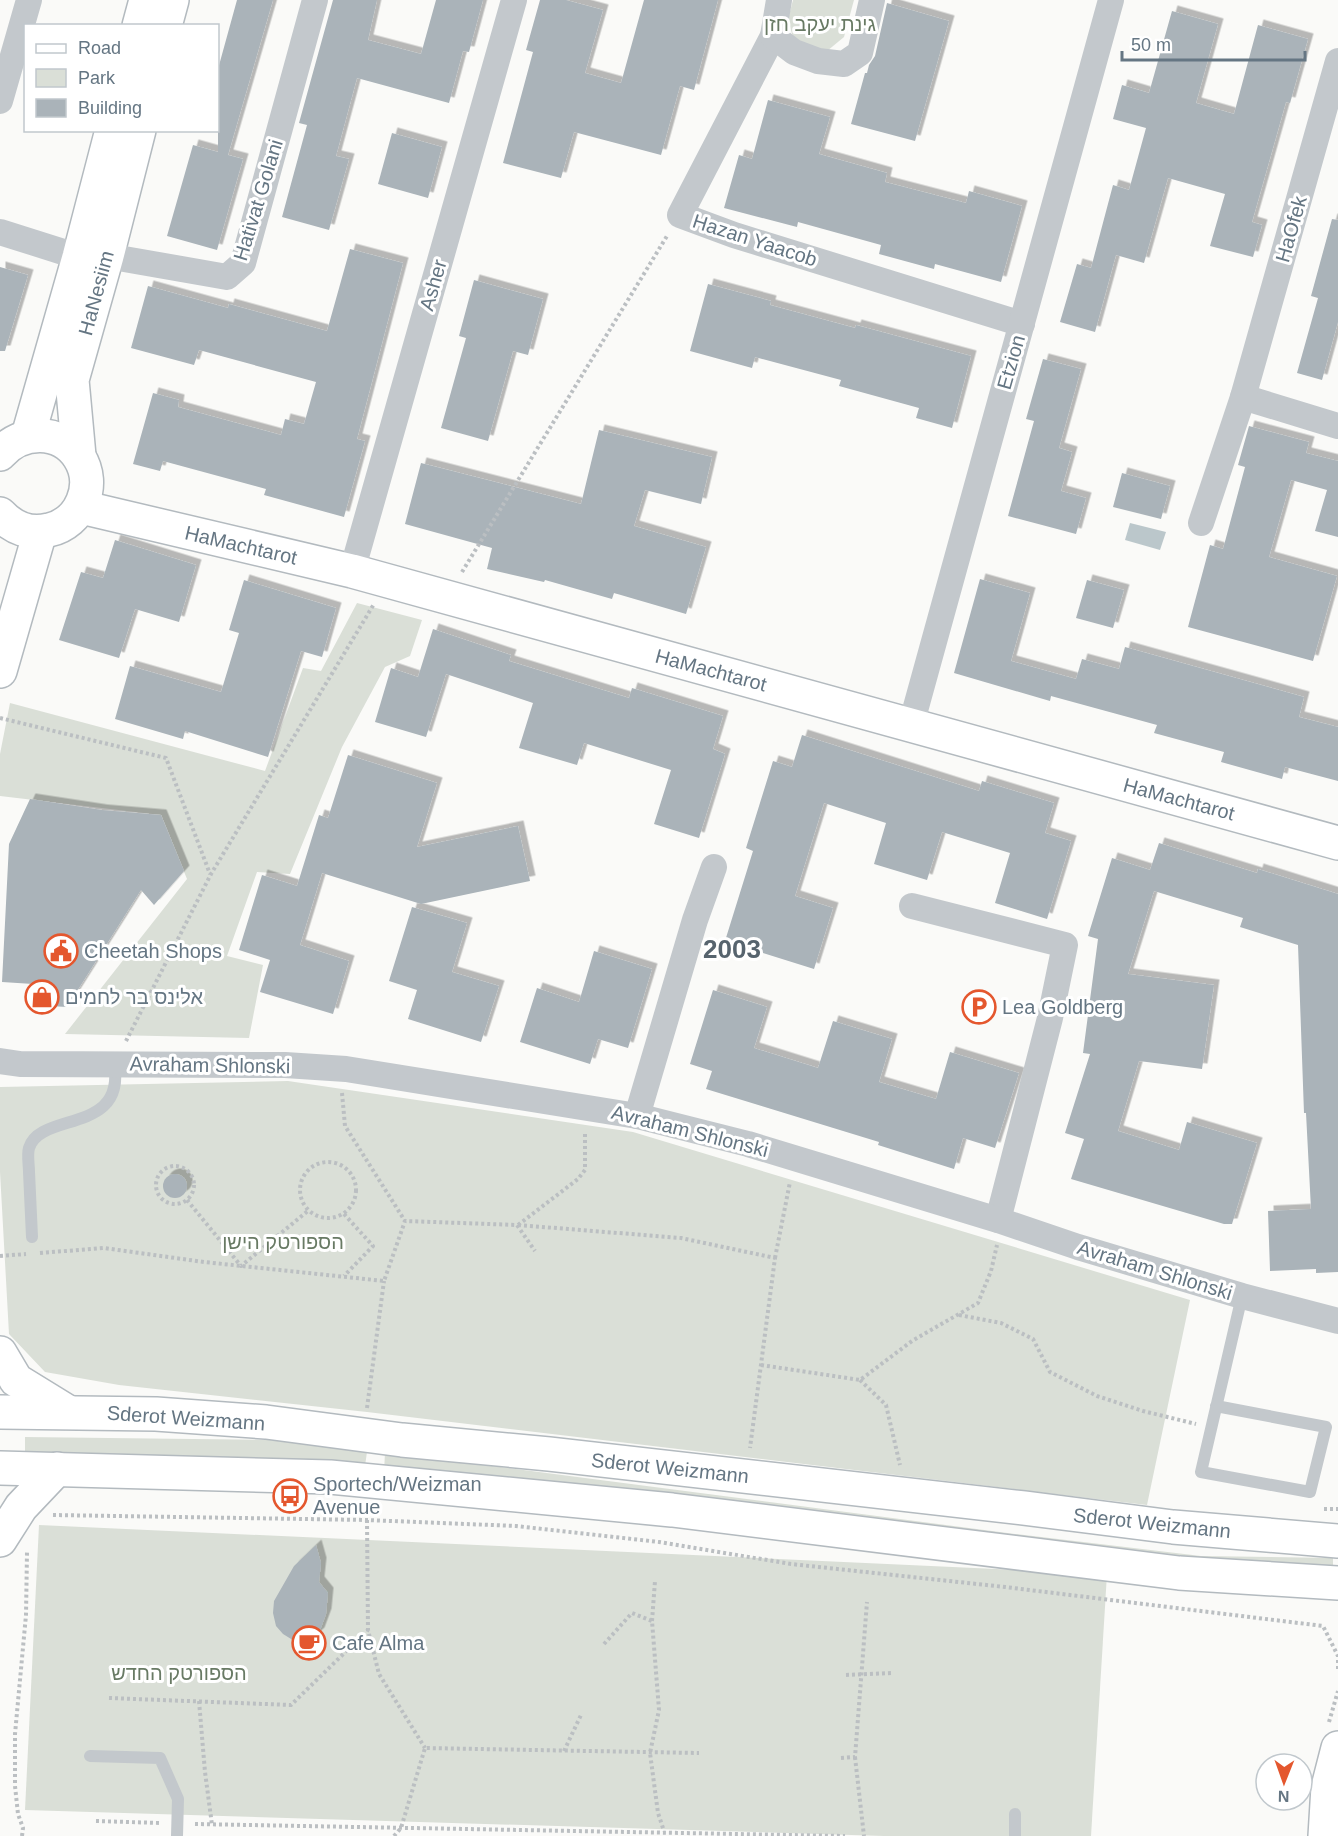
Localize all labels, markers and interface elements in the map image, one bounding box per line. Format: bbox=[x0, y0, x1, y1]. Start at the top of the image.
park label: גינת יעקב חזן bbox=[764, 13, 876, 35]
legend bbox=[24, 24, 219, 132]
scale bar bbox=[1122, 24, 1305, 62]
text: 50 m bbox=[1131, 35, 1171, 55]
text: Road bbox=[78, 38, 121, 58]
text: Park bbox=[78, 68, 116, 88]
text: Building bbox=[78, 98, 142, 118]
street label: Hativat Golani bbox=[229, 137, 287, 263]
street label: HaOfek bbox=[1271, 192, 1311, 265]
street label: Hazan Yaacob bbox=[690, 210, 820, 270]
street label: HaNesiim bbox=[74, 248, 118, 338]
street label: Asher bbox=[415, 257, 451, 313]
street label: Etzion bbox=[993, 332, 1029, 392]
street label: HaMachtarot bbox=[183, 521, 300, 569]
street label: HaMachtarot bbox=[653, 645, 770, 696]
street label: HaMachtarot bbox=[1121, 774, 1238, 825]
public building icon: Cheetah Shops bbox=[43, 933, 79, 969]
district label: 2003 bbox=[703, 934, 761, 964]
place label: Cheetah Shops bbox=[84, 940, 222, 962]
shop icon: אלינס בר לחמים bbox=[24, 979, 60, 1015]
place label: אלינס בר לחמים bbox=[65, 986, 204, 1008]
parking icon: Lea Goldberg bbox=[961, 989, 997, 1025]
place label: Lea Goldberg bbox=[1002, 996, 1123, 1018]
street label: Avraham Shlonski bbox=[129, 1053, 291, 1077]
street label: Avraham Shlonski bbox=[609, 1101, 771, 1161]
park label: הספורטק הישן bbox=[222, 1231, 344, 1253]
street label: Avraham Shlonski bbox=[1075, 1236, 1235, 1304]
street label: Sderot Weizmann bbox=[106, 1401, 266, 1435]
street label: Sderot Weizmann bbox=[590, 1449, 750, 1487]
place label: Sportech/Weizman Avenue bbox=[313, 1473, 482, 1518]
bus stop icon: Sportech/Weizman Avenue bbox=[272, 1478, 308, 1514]
street label: Sderot Weizmann bbox=[1072, 1504, 1232, 1542]
cafe icon: Cafe Alma bbox=[291, 1625, 327, 1661]
place label: Cafe Alma bbox=[332, 1632, 425, 1654]
park label: הספורטק החדש bbox=[111, 1662, 247, 1684]
north arrow bbox=[1254, 1752, 1314, 1812]
text: N bbox=[1278, 1788, 1290, 1805]

